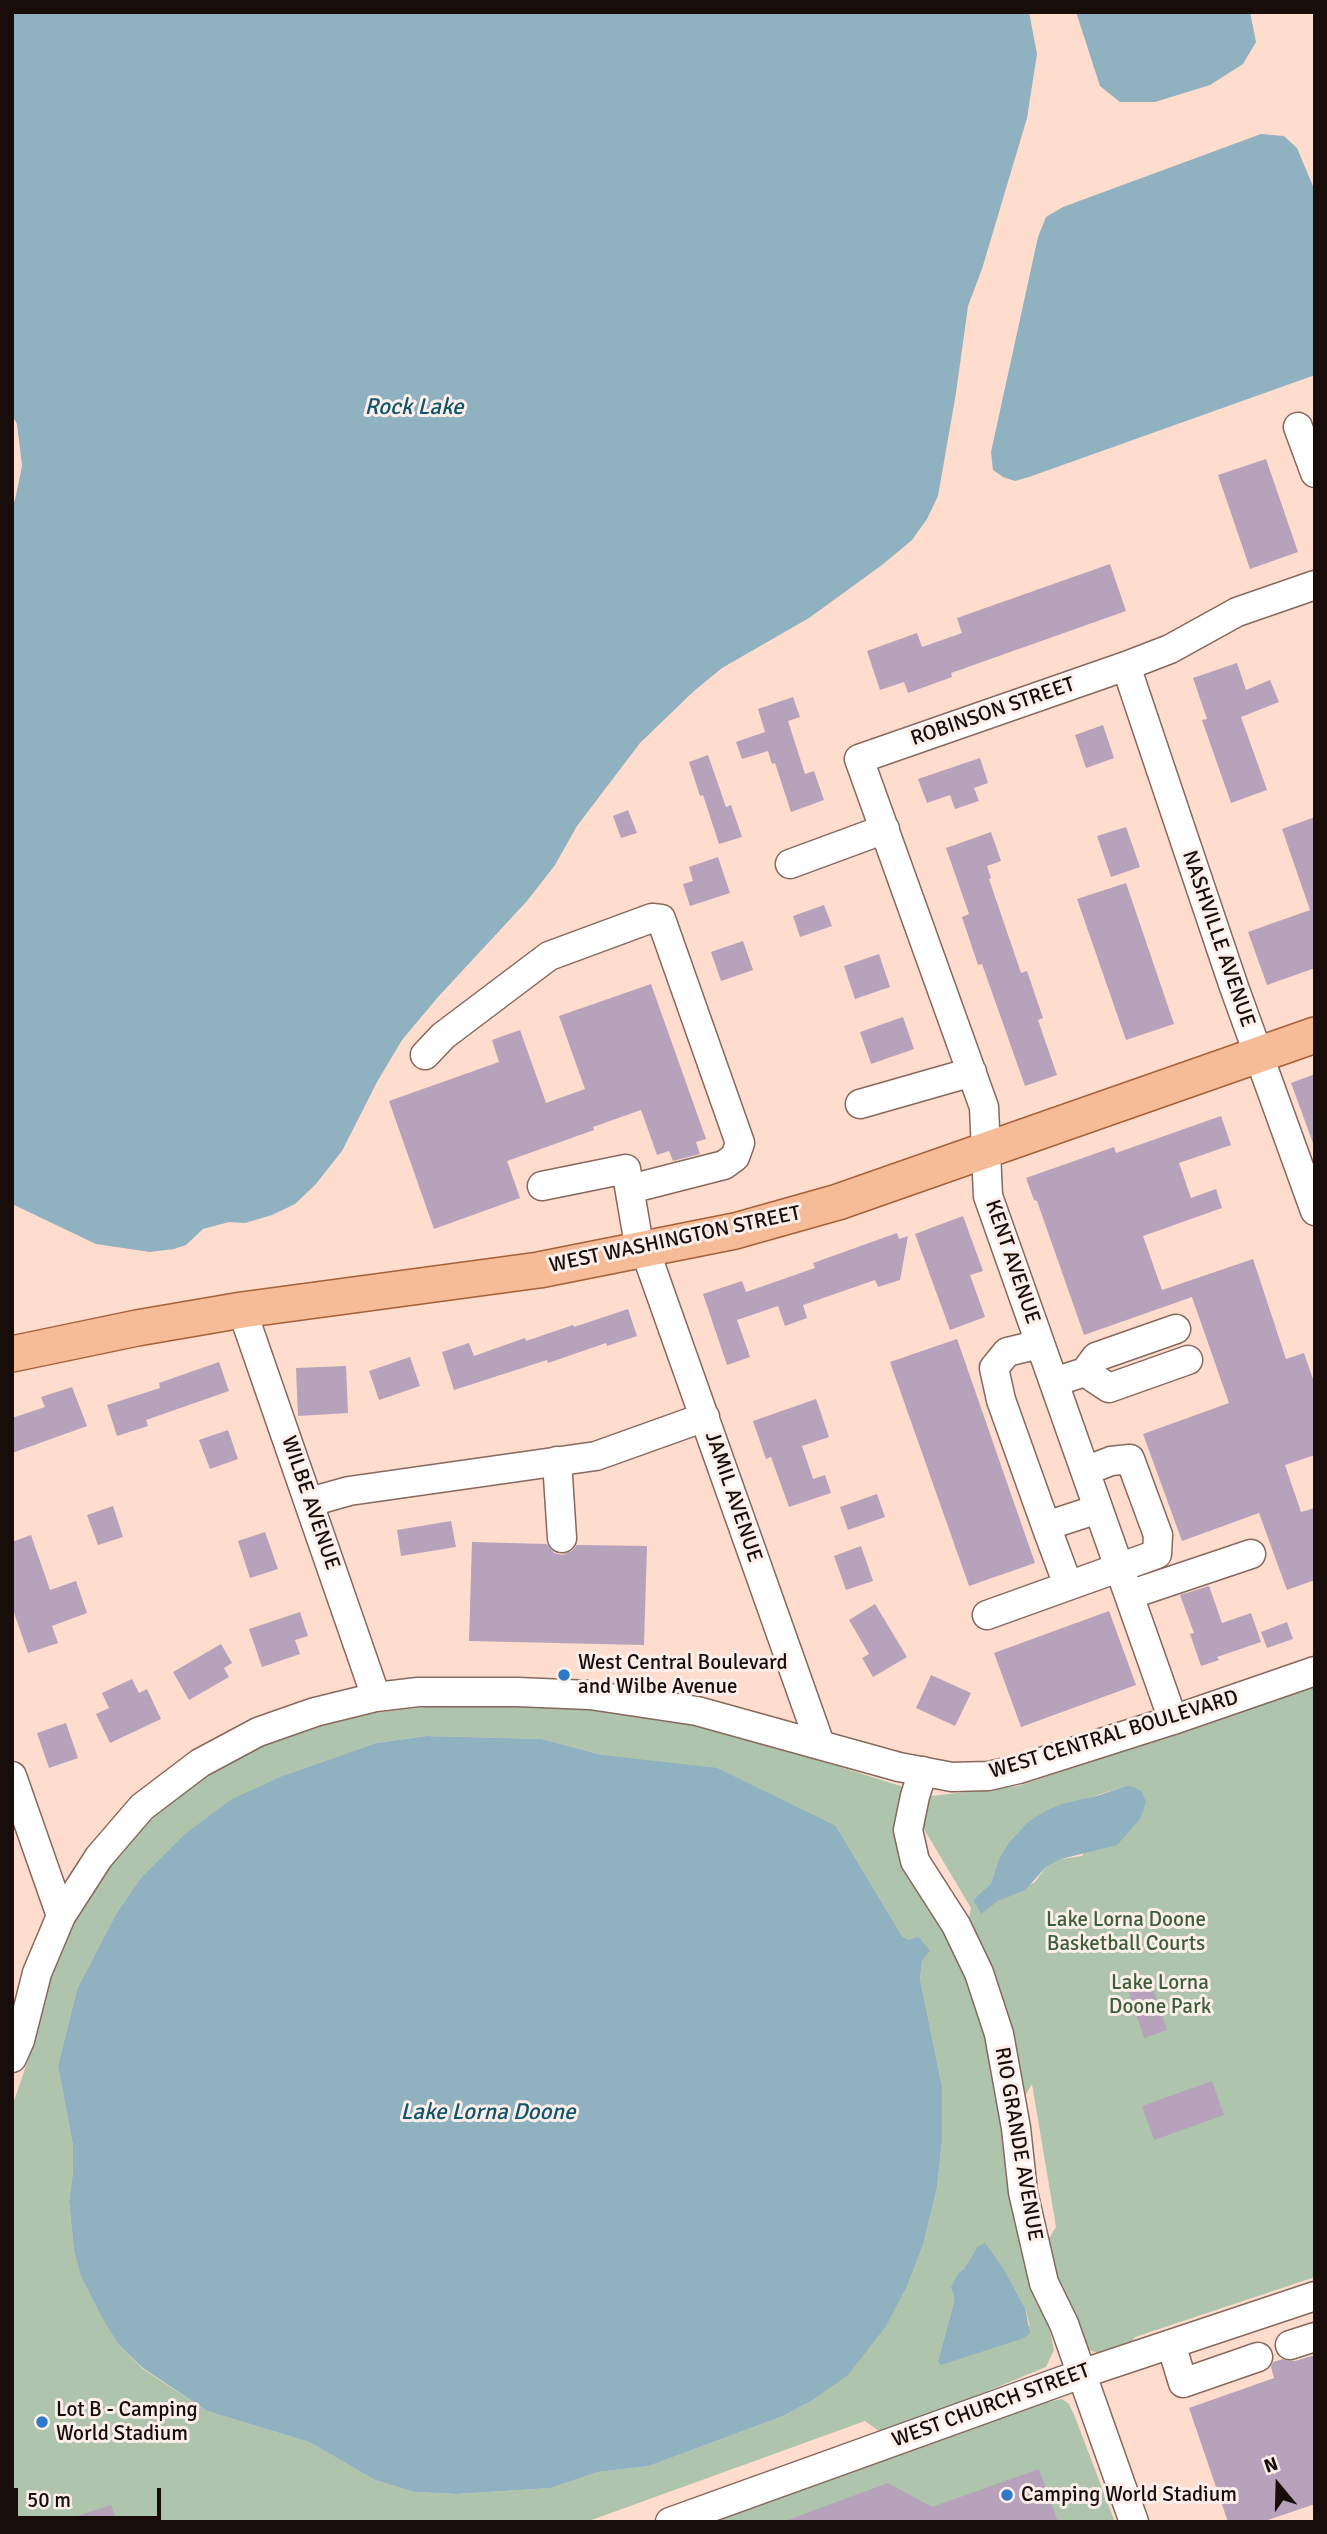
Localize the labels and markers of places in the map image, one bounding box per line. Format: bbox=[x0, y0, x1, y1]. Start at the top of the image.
place label: West Central Boulevard and Wilbe Avenue bbox=[578, 1650, 788, 1700]
marker: West Central Boulevard and Wilbe Avenue bbox=[556, 1667, 572, 1683]
place label: Lot B - Camping World Stadium bbox=[56, 2397, 198, 2447]
marker: Lot B - Camping World Stadium bbox=[34, 2414, 50, 2430]
place label: Camping World Stadium bbox=[1021, 2482, 1237, 2508]
marker: Camping World Stadium bbox=[999, 2487, 1015, 2503]

